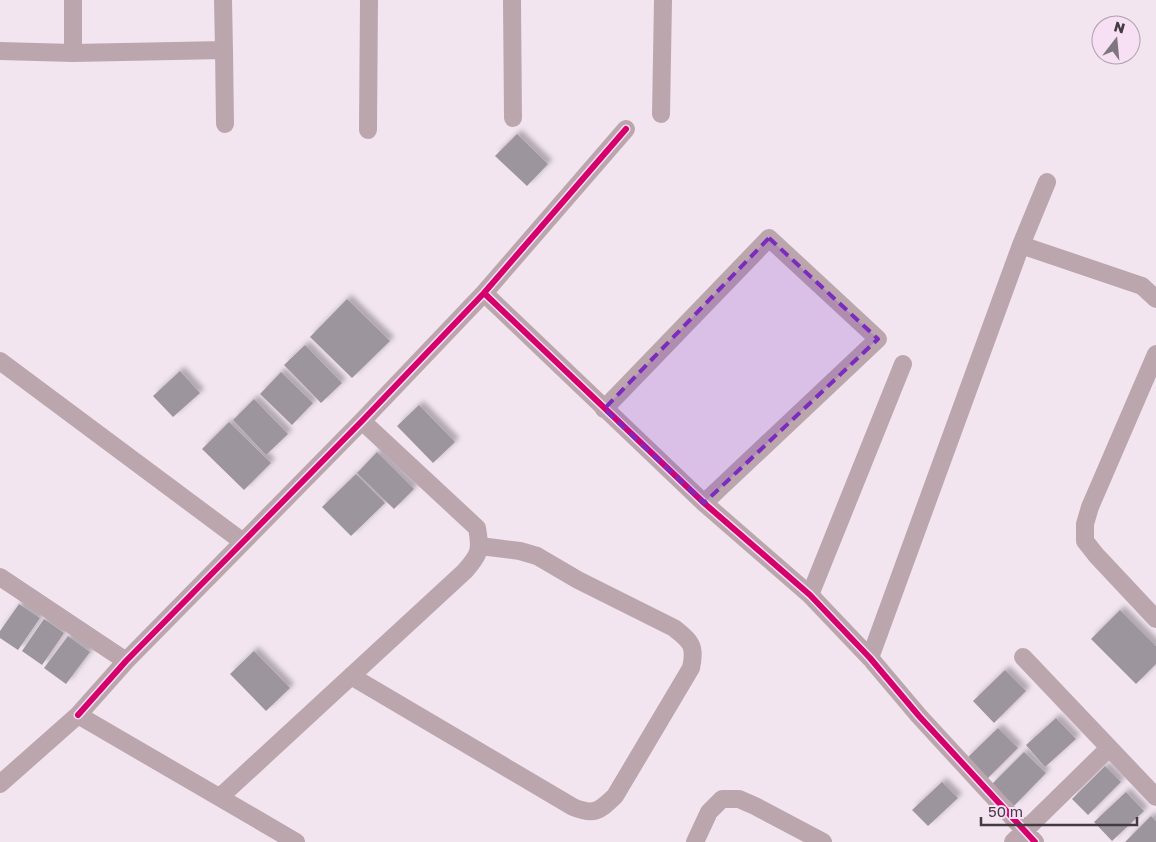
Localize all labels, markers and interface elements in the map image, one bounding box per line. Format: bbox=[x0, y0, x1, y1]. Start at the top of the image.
north arrow bbox=[1091, 15, 1141, 65]
text: N bbox=[1112, 17, 1127, 37]
scale bar bbox=[981, 794, 1137, 826]
text: 50 m bbox=[988, 802, 1023, 820]

